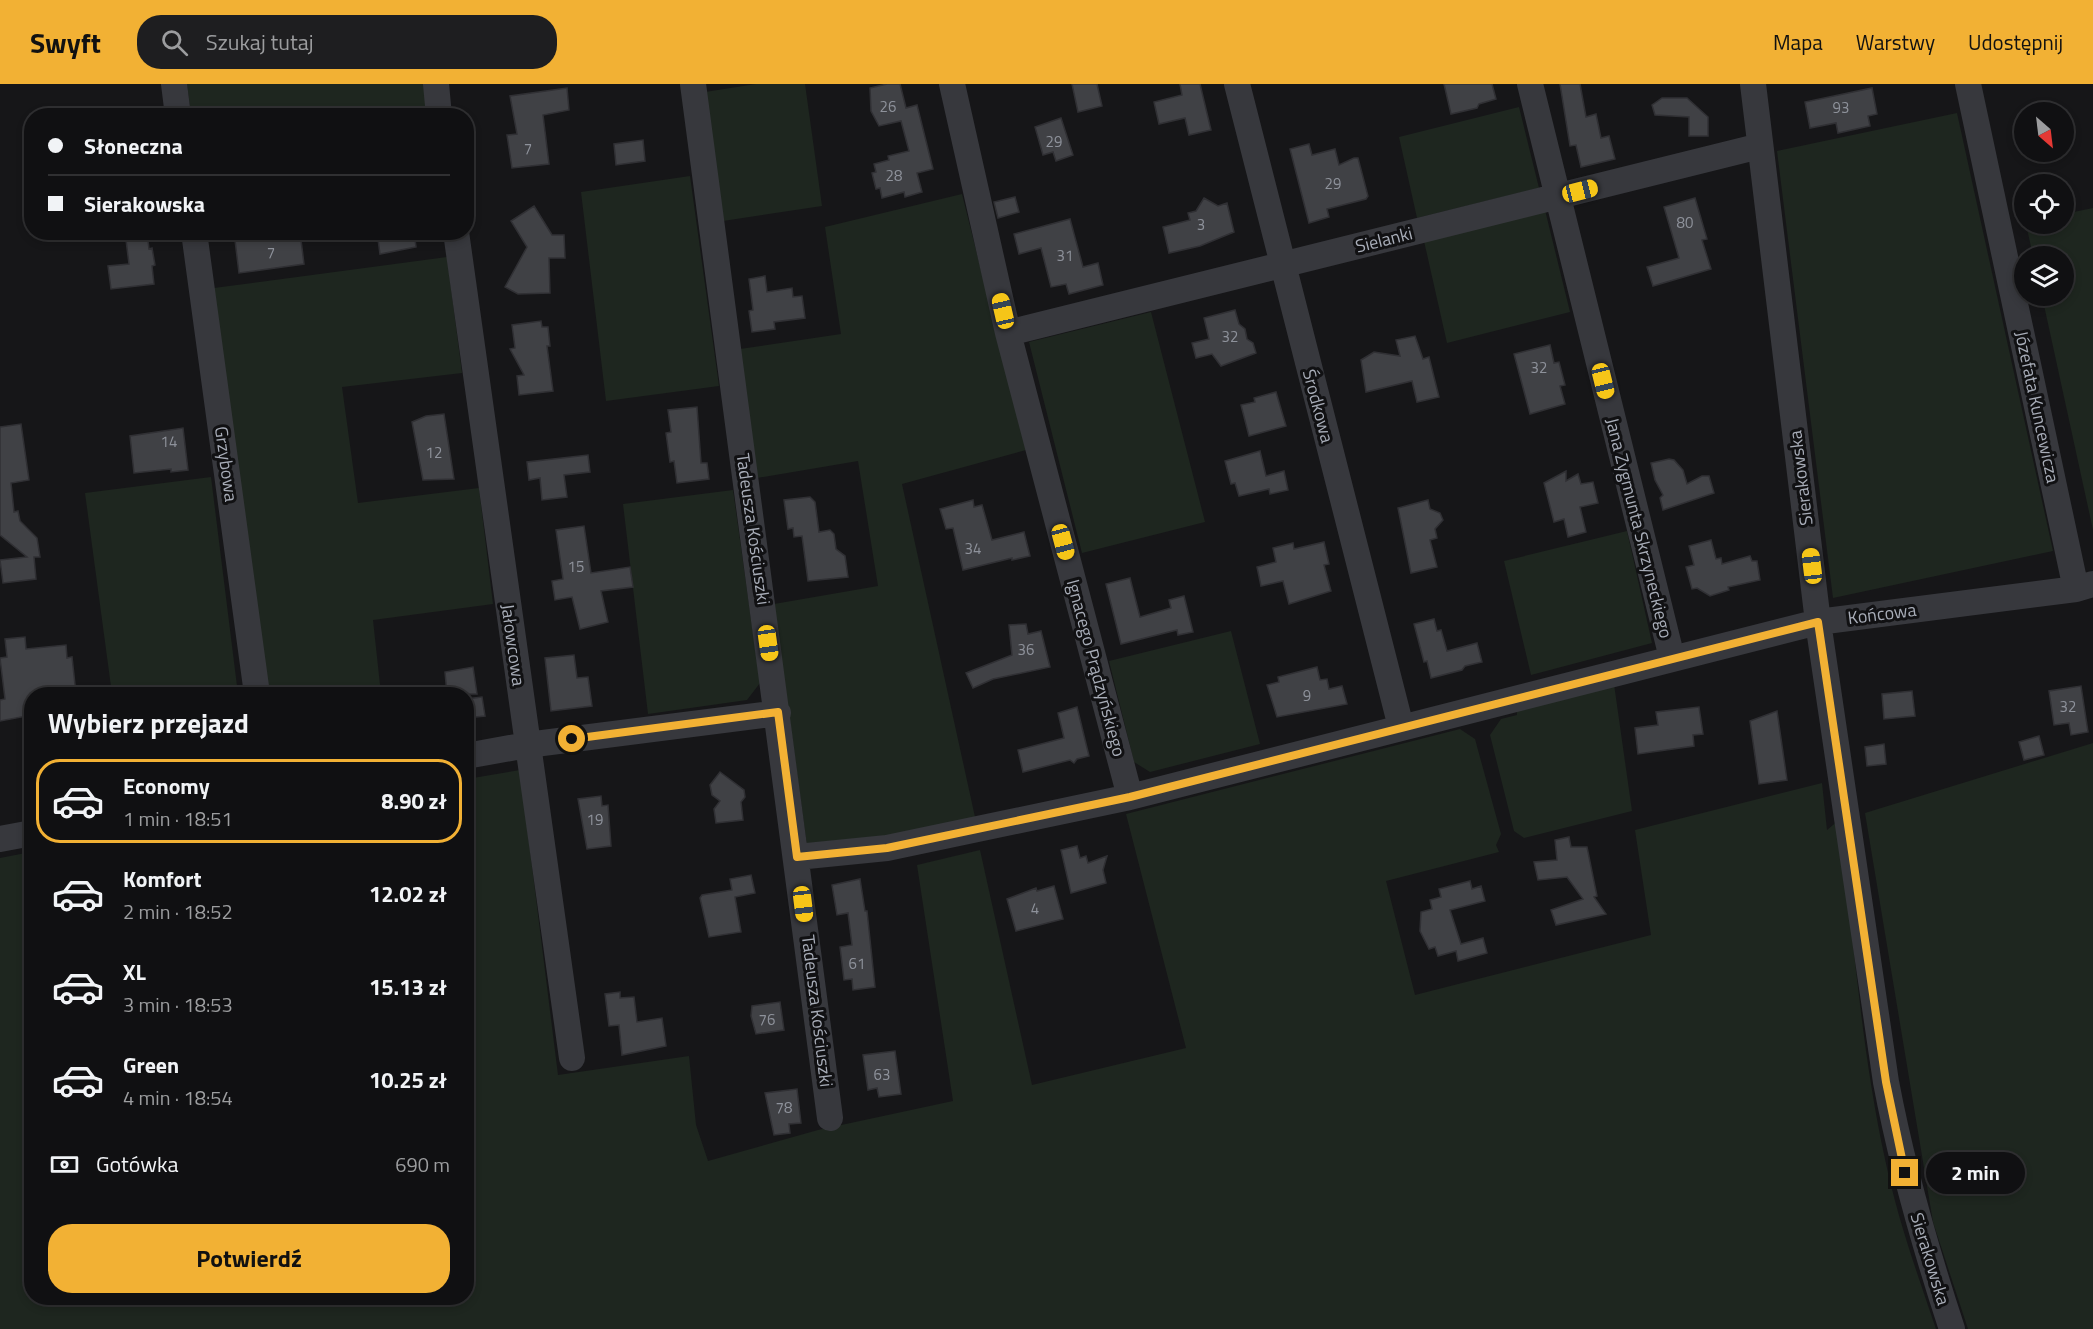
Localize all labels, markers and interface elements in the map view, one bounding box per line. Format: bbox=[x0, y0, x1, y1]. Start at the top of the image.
search box bbox=[137, 15, 557, 69]
text: Swyft bbox=[30, 21, 101, 64]
text: Szukaj tutaj bbox=[206, 25, 314, 59]
icon: search bbox=[158, 26, 191, 59]
text: Mapa bbox=[1773, 26, 1823, 58]
text: Warstwy bbox=[1856, 26, 1935, 58]
text: Udostępnij bbox=[1968, 26, 2063, 58]
house number: 26 bbox=[880, 95, 896, 118]
house number: 93 bbox=[1833, 96, 1849, 119]
north arrow bbox=[2014, 102, 2074, 162]
map controls bbox=[2014, 102, 2074, 306]
text: Słoneczna bbox=[84, 129, 183, 163]
house number: 29 bbox=[1046, 130, 1062, 153]
house number: 7 bbox=[524, 137, 532, 160]
house number: 28 bbox=[886, 164, 902, 187]
house number: 29 bbox=[1325, 172, 1341, 195]
button: locate bbox=[2014, 174, 2074, 234]
car bbox=[1560, 178, 1600, 204]
text: Sierakowska bbox=[84, 187, 205, 221]
house number: 80 bbox=[1677, 211, 1693, 234]
house number: 3 bbox=[1197, 213, 1205, 236]
street label: Sielanki bbox=[1352, 219, 1415, 260]
house number: 7 bbox=[267, 241, 275, 264]
house number: 31 bbox=[1057, 244, 1073, 267]
button: layers bbox=[2014, 246, 2074, 306]
car bbox=[990, 291, 1016, 331]
house number: 32 bbox=[1222, 325, 1238, 348]
street label: Józefata Kuncewicza bbox=[2008, 328, 2067, 485]
house number: 32 bbox=[1531, 356, 1547, 379]
car bbox=[1590, 361, 1616, 401]
street label: Środkowa bbox=[1296, 366, 1341, 446]
street label: Jana Zygmunta Skrzyneckiego bbox=[1599, 415, 1680, 641]
street label: Grzybowa bbox=[208, 425, 245, 503]
street label: Sierakowska bbox=[1781, 429, 1820, 527]
house number: 14 bbox=[161, 430, 177, 453]
house number: 12 bbox=[426, 441, 442, 464]
street label: Tadeusza Kościuszki bbox=[729, 451, 778, 607]
car bbox=[1050, 522, 1076, 562]
house number: 34 bbox=[965, 537, 981, 560]
car bbox=[1801, 547, 1823, 585]
house number: 15 bbox=[568, 555, 584, 578]
street label: Ignacego Prądzyńskiego bbox=[1060, 576, 1133, 759]
street label: Końcowa bbox=[1846, 596, 1918, 631]
street label: Jałowcowa bbox=[494, 602, 533, 688]
car bbox=[757, 624, 779, 662]
house number: 36 bbox=[1018, 638, 1034, 661]
house number: 9 bbox=[1303, 684, 1311, 707]
house number: 32 bbox=[2060, 695, 2076, 718]
text: Wybierz przejazd bbox=[48, 702, 249, 743]
route start bbox=[558, 725, 585, 752]
text: Economy bbox=[123, 769, 210, 803]
icon: car bbox=[51, 774, 105, 828]
text: 8.90 zł bbox=[381, 784, 447, 818]
text: 1 min · 18:51 bbox=[123, 803, 233, 834]
house number: 19 bbox=[587, 808, 603, 831]
text: Komfort bbox=[123, 862, 202, 896]
icon: car bbox=[51, 867, 105, 921]
text: 12.02 zł bbox=[369, 877, 447, 911]
car bbox=[792, 885, 814, 923]
text: 2 min · 18:52 bbox=[123, 896, 233, 927]
house number: 4 bbox=[1031, 897, 1039, 920]
street label: Tadeusza Kościuszki bbox=[795, 933, 840, 1088]
house number: 61 bbox=[849, 952, 865, 975]
text: XL bbox=[123, 955, 146, 989]
icon: car bbox=[51, 960, 105, 1014]
text: 15.13 zł bbox=[369, 970, 447, 1004]
text: 3 min · 18:53 bbox=[123, 989, 233, 1020]
house number: 76 bbox=[759, 1008, 775, 1031]
text: Green bbox=[123, 1048, 179, 1082]
icon: car bbox=[51, 1053, 105, 1107]
text: 10.25 zł bbox=[369, 1063, 447, 1097]
house number: 63 bbox=[874, 1063, 890, 1086]
text: 4 min · 18:54 bbox=[123, 1082, 233, 1113]
house number: 78 bbox=[776, 1096, 792, 1119]
text: Gotówka bbox=[96, 1147, 179, 1181]
icon: cash bbox=[48, 1148, 81, 1181]
text: 690 m bbox=[395, 1149, 450, 1180]
callout: 2 min bbox=[1926, 1152, 2025, 1194]
text: 2 min bbox=[1951, 1157, 2000, 1188]
route end bbox=[1891, 1159, 1918, 1186]
street label: Sierakowska bbox=[1904, 1209, 1957, 1308]
button: Potwierdź bbox=[48, 1224, 450, 1293]

